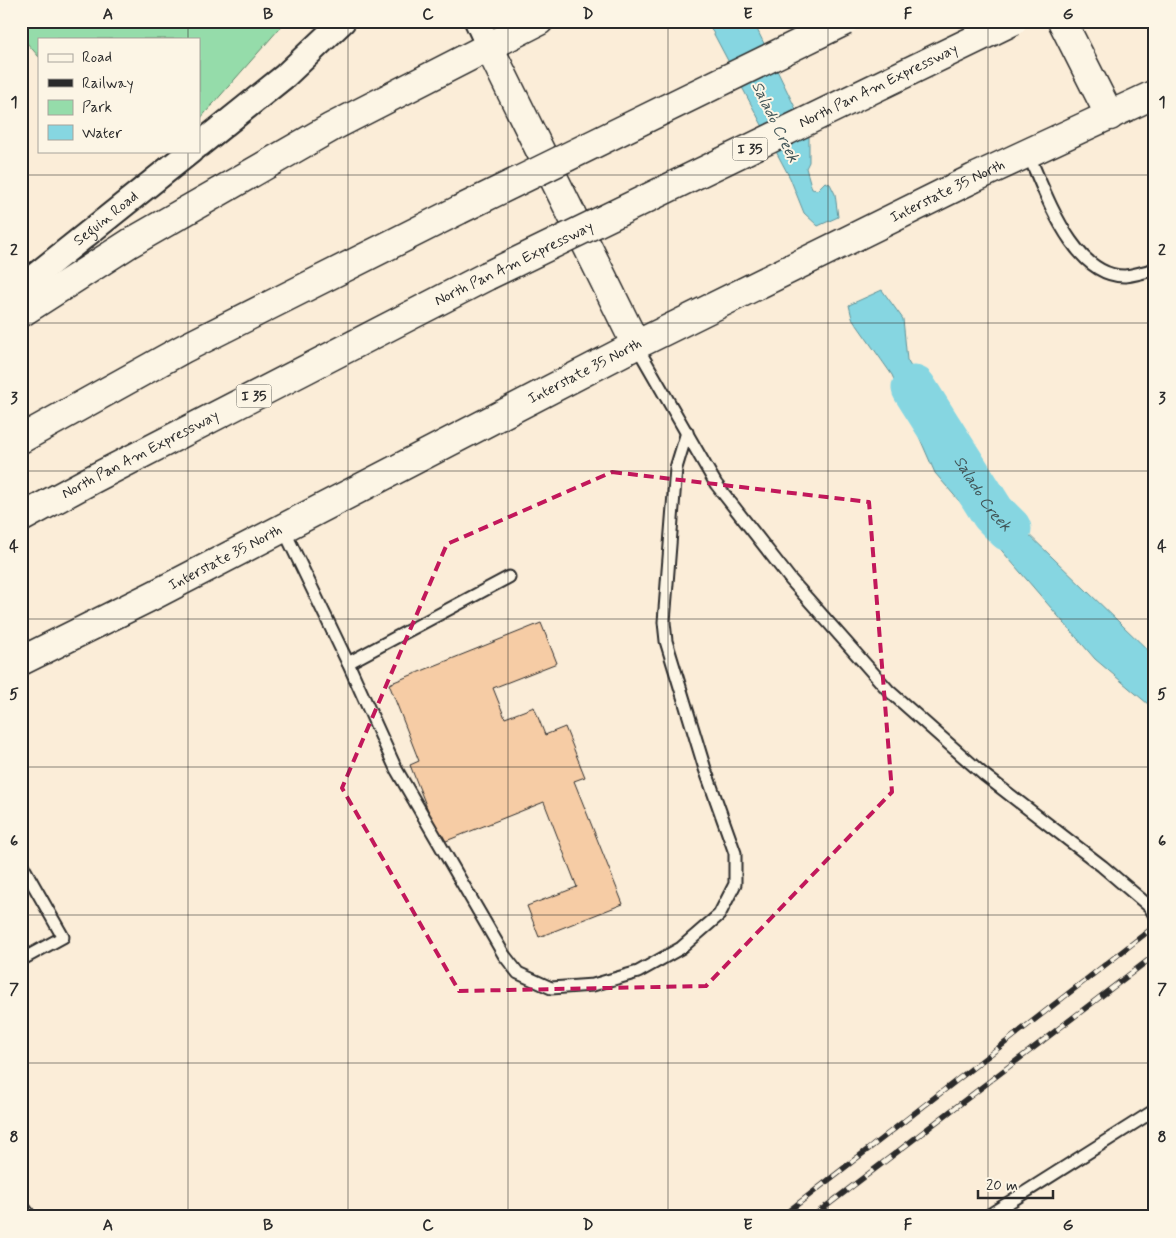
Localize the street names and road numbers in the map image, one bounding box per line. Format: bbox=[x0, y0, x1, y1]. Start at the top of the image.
street label: North Pan Am Expressway bbox=[796, 39, 961, 133]
road number: I 35 bbox=[732, 138, 768, 160]
street label: Interstate 35 North bbox=[887, 155, 1008, 228]
street label: Seguin Road bbox=[70, 187, 143, 251]
street label: North Pan Am Expressway bbox=[431, 217, 597, 311]
street label: Interstate 35 North bbox=[525, 334, 645, 409]
road number: I 35 bbox=[236, 384, 272, 408]
street label: North Pan Am Expressway bbox=[58, 406, 222, 504]
street label: Interstate 35 North bbox=[165, 520, 286, 596]

